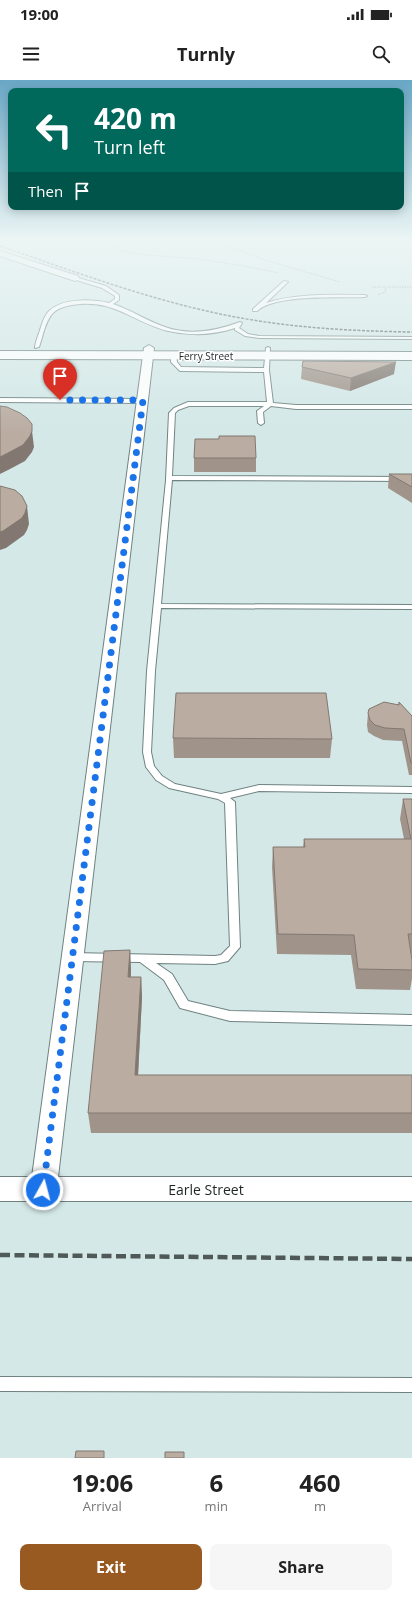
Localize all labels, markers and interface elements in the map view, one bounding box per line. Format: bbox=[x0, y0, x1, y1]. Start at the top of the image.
text: 19:00 bbox=[20, 4, 59, 24]
text: Turnly bbox=[177, 42, 235, 66]
icon: menu bbox=[20, 43, 42, 65]
icon: search bbox=[370, 43, 392, 65]
text: 420 m bbox=[94, 99, 177, 137]
icon: left bbox=[28, 104, 80, 156]
text: Turn left bbox=[94, 135, 165, 159]
icon: arrive bbox=[71, 180, 93, 202]
text: Then bbox=[28, 181, 63, 201]
street label: Ferry Street bbox=[179, 349, 234, 363]
pin bbox=[43, 359, 77, 400]
icon: arrive bbox=[49, 365, 71, 387]
position arrow bbox=[22, 1169, 64, 1211]
street label: Earle Street bbox=[168, 1180, 244, 1199]
text: 19:06 bbox=[71, 1466, 133, 1499]
text: 6 bbox=[209, 1466, 223, 1499]
text: 460 bbox=[299, 1466, 341, 1499]
text: Arrival bbox=[83, 1497, 122, 1515]
text: min bbox=[205, 1497, 228, 1515]
text: m bbox=[314, 1497, 326, 1515]
button: Exit bbox=[20, 1544, 202, 1590]
button: Share bbox=[210, 1544, 392, 1590]

